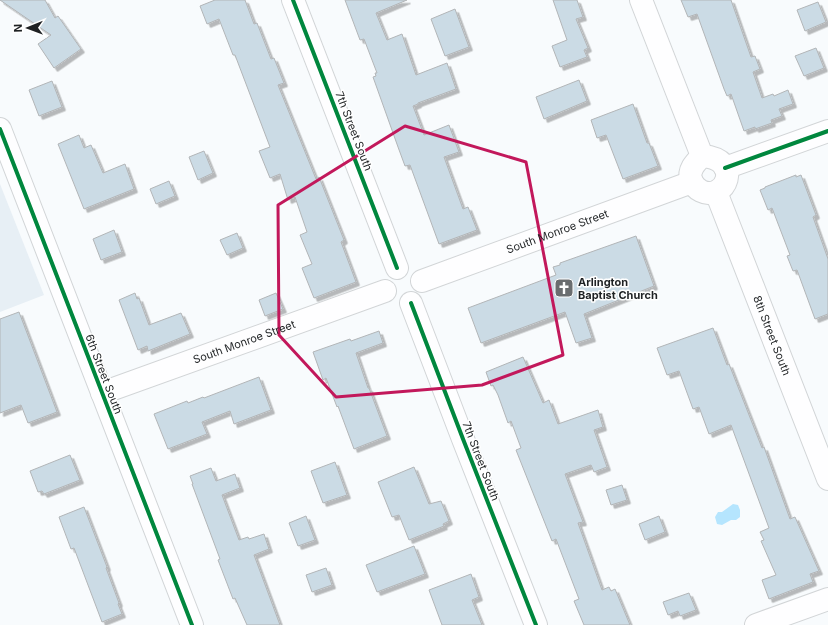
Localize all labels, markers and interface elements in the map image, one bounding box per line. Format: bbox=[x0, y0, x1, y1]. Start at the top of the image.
north arrow bbox=[8, 8, 48, 48]
text: N bbox=[11, 24, 25, 32]
street label: 7th Street South bbox=[332, 89, 376, 173]
street label: South Monroe Street bbox=[504, 206, 611, 257]
place label: Arlington Baptist Church bbox=[578, 275, 658, 302]
church icon: Arlington Baptist Church bbox=[553, 277, 575, 299]
street label: 8th Street South bbox=[750, 294, 794, 377]
street label: South Monroe Street bbox=[191, 317, 297, 367]
street label: 6th Street South bbox=[82, 332, 126, 416]
street label: 7th Street South bbox=[459, 419, 503, 503]

